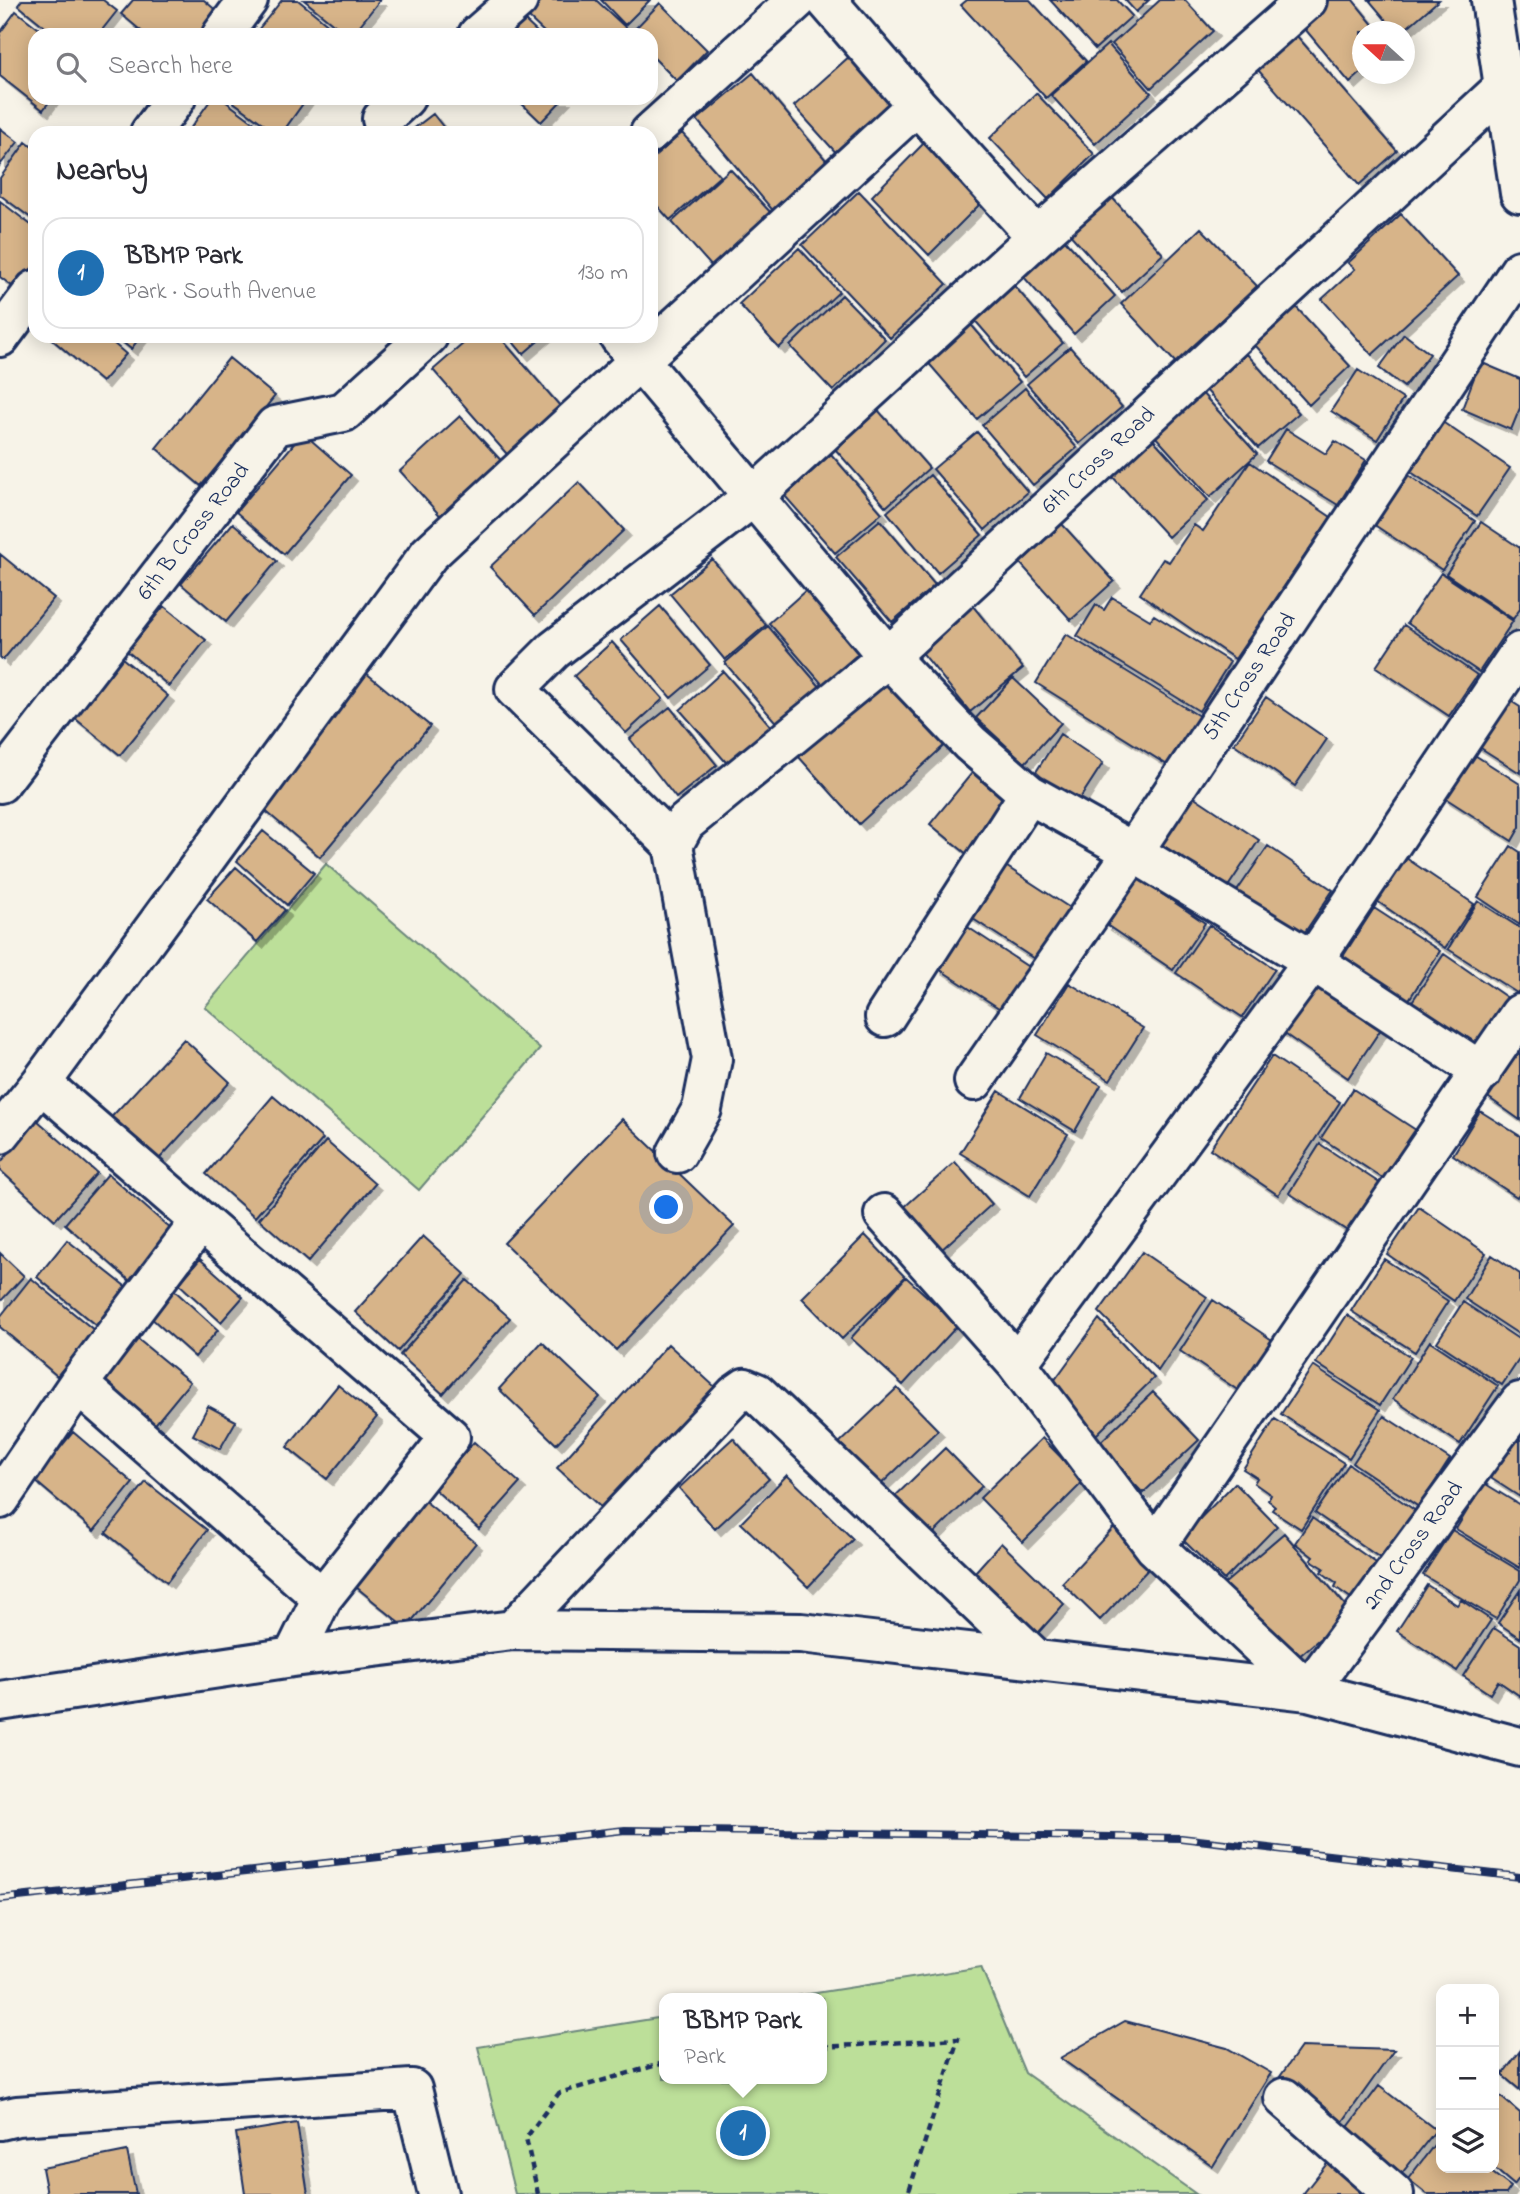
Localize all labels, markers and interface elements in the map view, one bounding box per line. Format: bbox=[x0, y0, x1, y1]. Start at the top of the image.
north arrow bbox=[1352, 21, 1415, 84]
search box bbox=[28, 28, 658, 105]
icon: search bbox=[52, 48, 90, 86]
text: Search here bbox=[108, 48, 233, 86]
text: Nearby bbox=[56, 150, 148, 194]
text: BBMP Park bbox=[125, 238, 243, 276]
text: 1 bbox=[77, 257, 85, 290]
text: 130 m bbox=[578, 257, 628, 290]
text: Park · South Avenue bbox=[125, 276, 316, 309]
street label: 6th Cross Road bbox=[1035, 399, 1163, 523]
street label: 6th B Cross Road bbox=[130, 456, 258, 608]
street label: 5th Cross Road bbox=[1195, 606, 1305, 748]
your location bbox=[649, 1190, 683, 1224]
street label: 2nd Cross Road bbox=[1356, 1475, 1472, 1617]
map controls bbox=[1436, 1984, 1499, 2173]
button: + bbox=[1436, 1984, 1499, 2047]
popup bbox=[659, 1993, 827, 2084]
text: BBMP Park bbox=[684, 2003, 802, 2041]
text: Park bbox=[684, 2041, 726, 2074]
button: − bbox=[1436, 2047, 1499, 2110]
pin: 1 bbox=[720, 2107, 766, 2159]
button: layers bbox=[1436, 2110, 1499, 2173]

